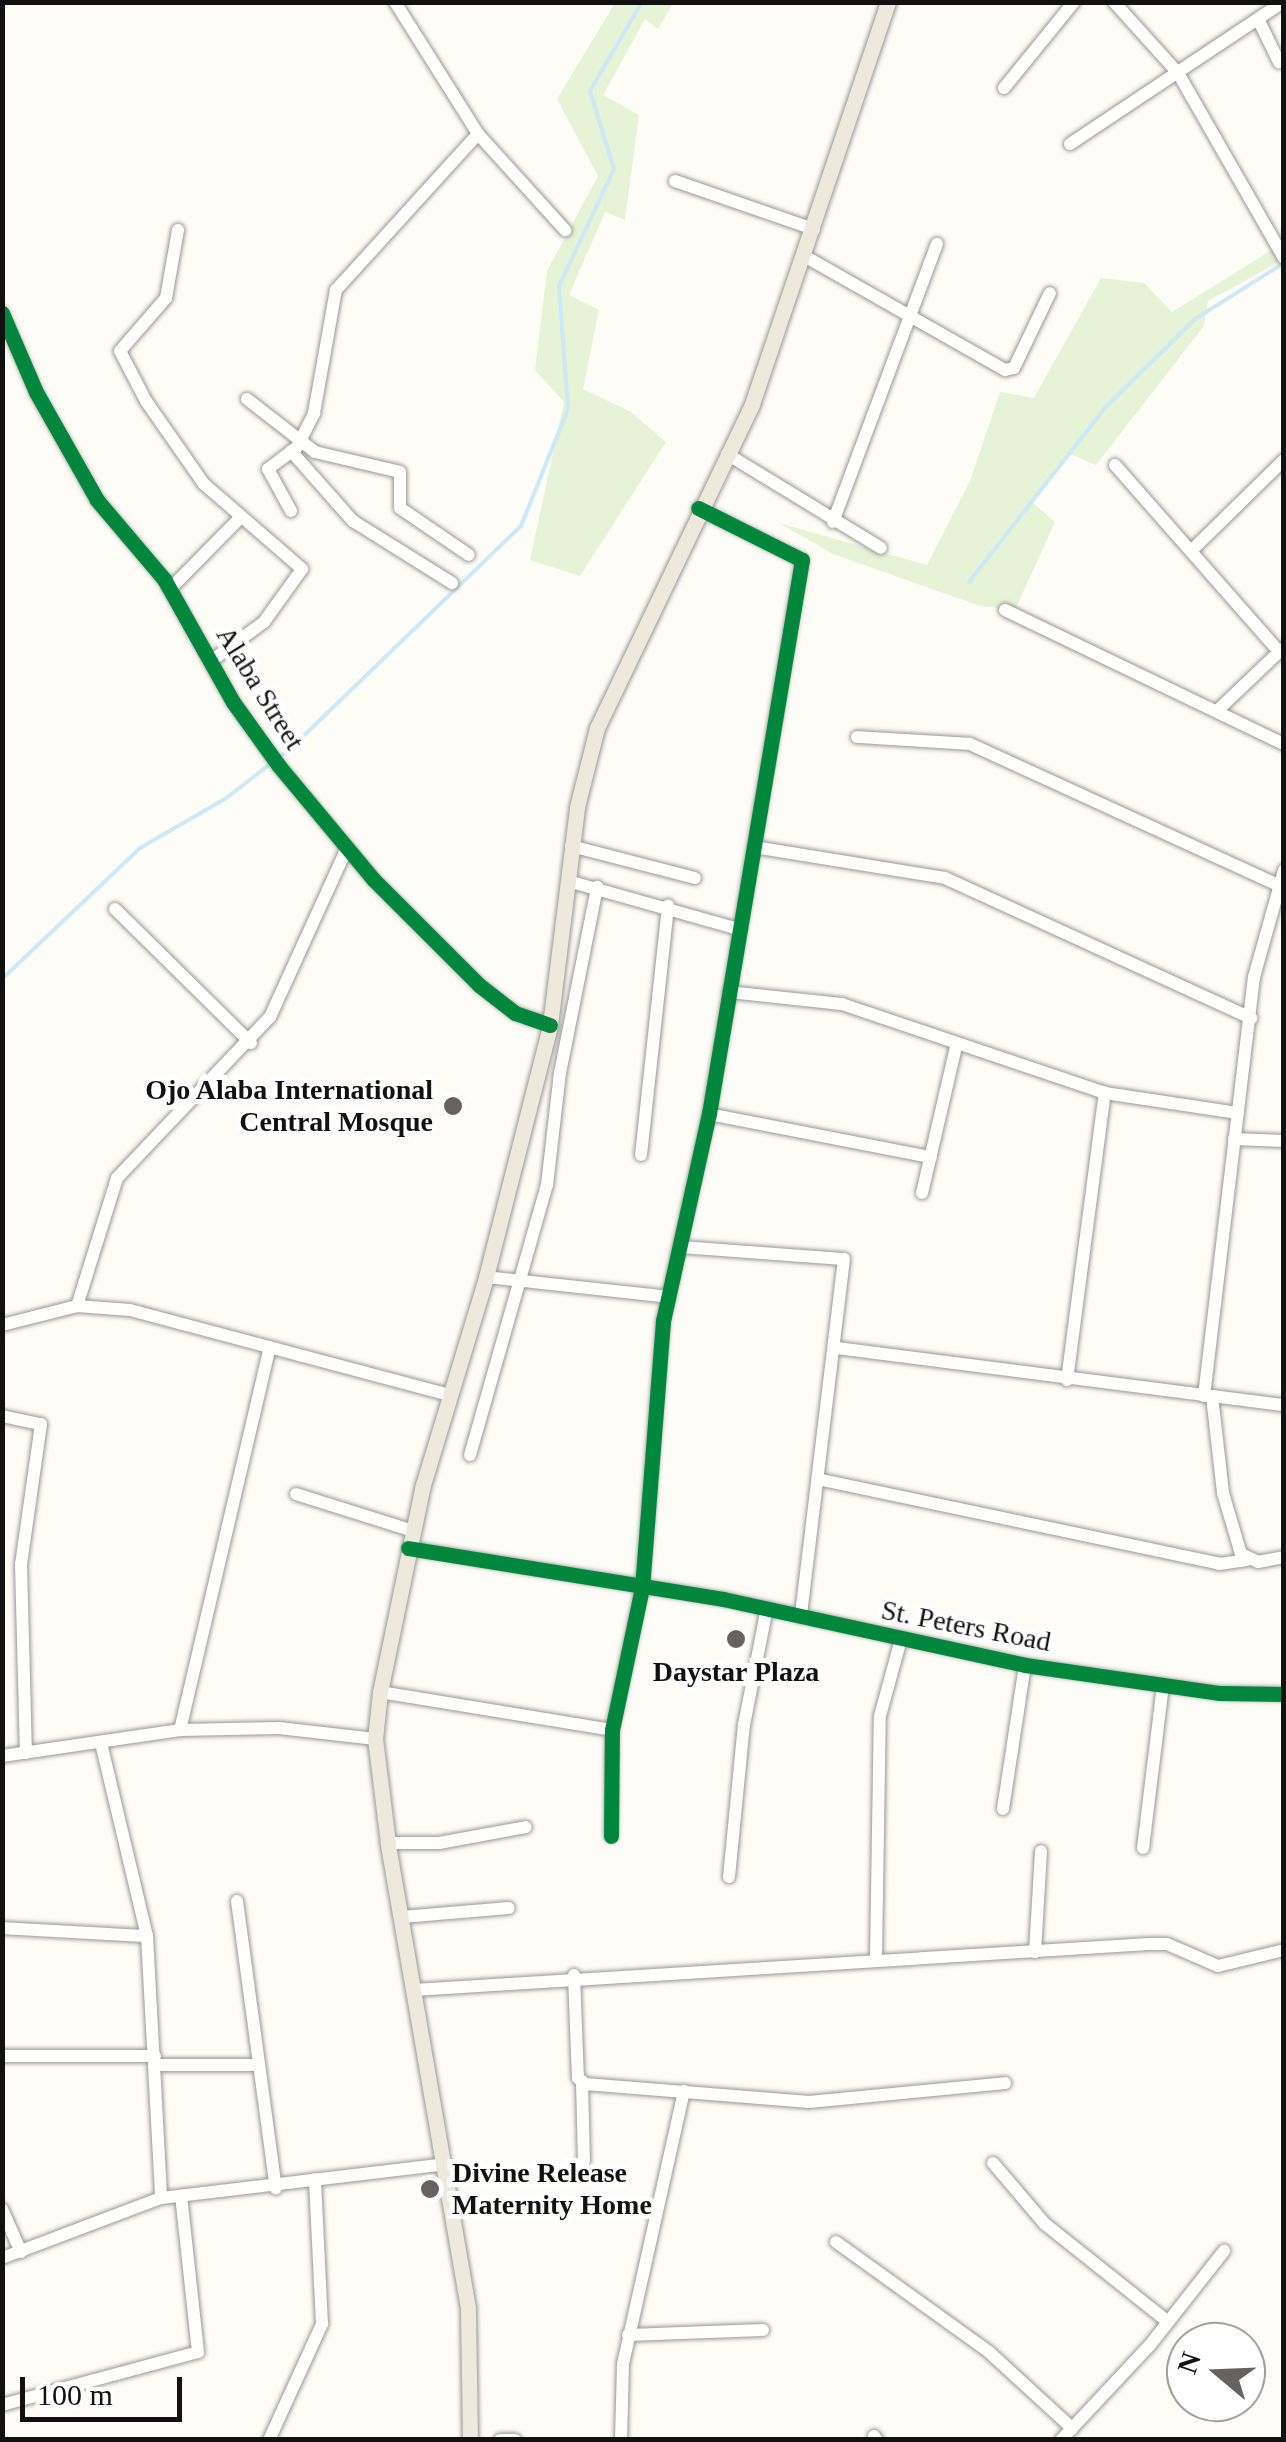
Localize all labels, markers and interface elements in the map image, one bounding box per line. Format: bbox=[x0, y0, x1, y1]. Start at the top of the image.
street label: Alaba Street bbox=[209, 620, 311, 756]
place label: Ojo Alaba International Central Mosque bbox=[144, 1073, 433, 1139]
marker: Ojo Alaba International Central Mosque bbox=[442, 1095, 464, 1117]
street label: St. Peters Road bbox=[878, 1593, 1054, 1659]
marker: Daystar Plaza bbox=[725, 1628, 747, 1650]
place label: Daystar Plaza bbox=[652, 1655, 820, 1689]
place label: Divine Release Maternity Home bbox=[452, 2156, 652, 2222]
marker: Divine Release Maternity Home bbox=[417, 2176, 443, 2202]
north arrow bbox=[1166, 2322, 1266, 2422]
text: N bbox=[1171, 2348, 1207, 2377]
scale bar bbox=[25, 2357, 188, 2419]
text: 100 m bbox=[37, 2378, 113, 2411]

